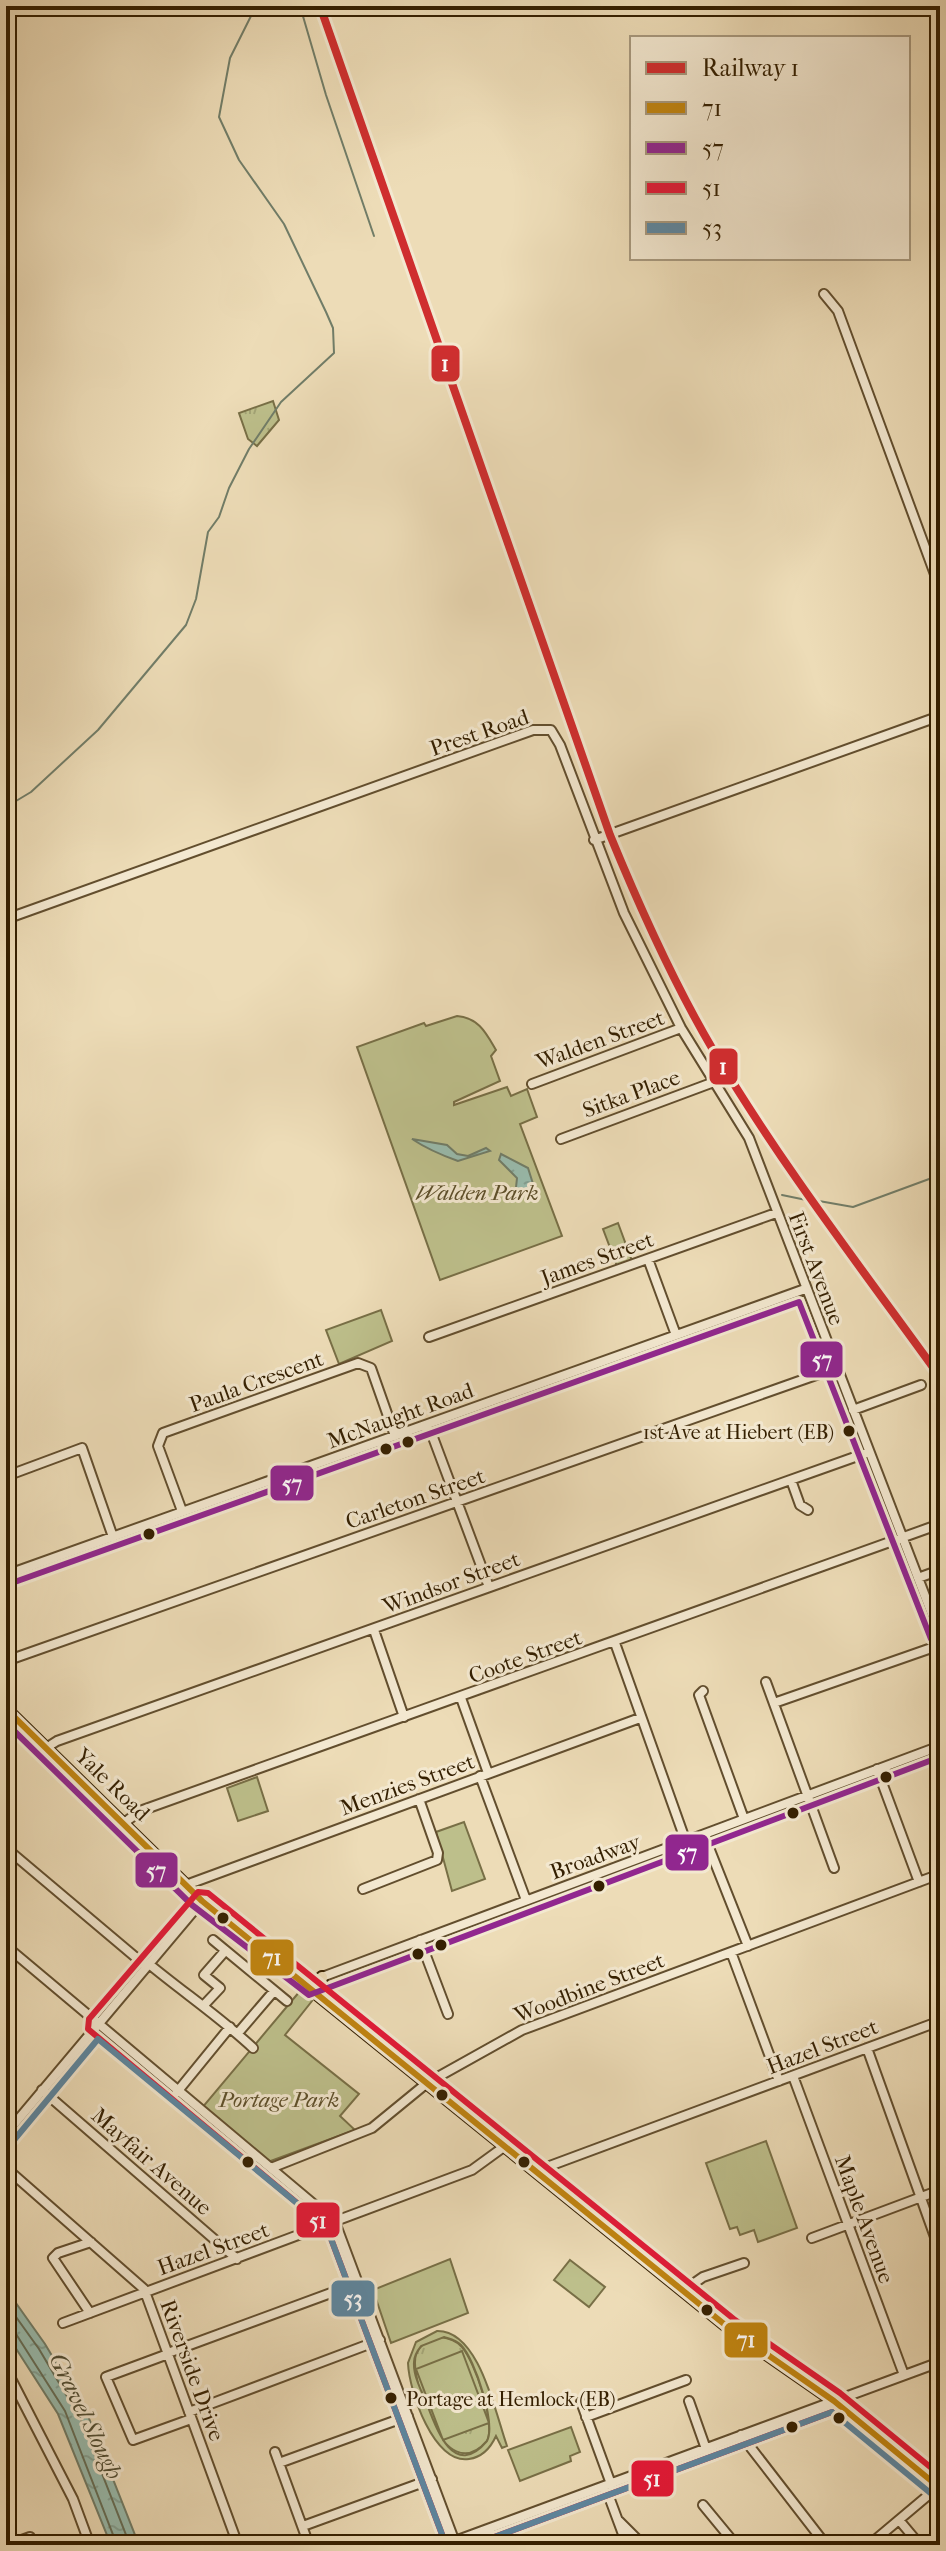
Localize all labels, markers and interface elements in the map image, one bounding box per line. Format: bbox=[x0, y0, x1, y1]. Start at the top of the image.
legend bbox=[630, 36, 910, 260]
text: Railway 1 bbox=[702, 54, 799, 82]
text: 71 bbox=[702, 94, 722, 122]
text: 57 bbox=[702, 134, 724, 162]
text: 51 bbox=[702, 174, 721, 202]
text: 53 bbox=[702, 214, 722, 242]
line badge: 1 bbox=[430, 344, 461, 383]
text: 1 bbox=[441, 351, 449, 377]
street label: Prest Road bbox=[426, 704, 533, 762]
street label: Walden Street bbox=[532, 1005, 668, 1076]
line badge: 1 bbox=[708, 1047, 739, 1086]
text: 1 bbox=[719, 1054, 727, 1080]
street label: Sitka Place bbox=[579, 1064, 684, 1124]
park label: Walden Park bbox=[416, 1180, 538, 1206]
street label: First Avenue bbox=[783, 1208, 850, 1329]
street label: James Street bbox=[536, 1227, 657, 1292]
line badge: 57 bbox=[799, 1340, 844, 1379]
street label: Paula Crescent bbox=[186, 1346, 327, 1418]
text: 57 bbox=[812, 1347, 832, 1373]
street label: McNaught Road bbox=[324, 1377, 478, 1454]
place label: 1st Ave at Hiebert (EB) bbox=[643, 1421, 834, 1444]
marker: 1st Ave at Hiebert (EB) bbox=[841, 1423, 857, 1439]
unlabelled marker bbox=[400, 1434, 416, 1450]
unlabelled marker bbox=[378, 1441, 394, 1457]
street label: Carleton Street bbox=[342, 1463, 488, 1535]
line badge: 57 bbox=[269, 1464, 315, 1502]
text: 57 bbox=[282, 1471, 302, 1497]
unlabelled marker bbox=[141, 1526, 157, 1542]
street label: Windsor Street bbox=[378, 1546, 524, 1620]
street label: Coote Street bbox=[465, 1624, 586, 1689]
street label: Yale Road bbox=[69, 1742, 156, 1827]
street label: Menzies Street bbox=[336, 1748, 478, 1821]
unlabelled marker bbox=[878, 1769, 894, 1785]
unlabelled marker bbox=[785, 1805, 801, 1821]
street label: Broadway bbox=[547, 1828, 645, 1885]
line badge: 57 bbox=[664, 1833, 710, 1872]
text: 57 bbox=[677, 1840, 697, 1866]
line badge: 57 bbox=[134, 1851, 179, 1889]
text: 57 bbox=[146, 1858, 166, 1884]
unlabelled marker bbox=[591, 1878, 607, 1894]
unlabelled marker bbox=[215, 1910, 231, 1926]
unlabelled marker bbox=[433, 1937, 449, 1953]
line badge: 71 bbox=[249, 1938, 295, 1977]
text: 71 bbox=[262, 1945, 281, 1971]
unlabelled marker bbox=[410, 1946, 426, 1962]
street label: Woodbine Street bbox=[510, 1947, 668, 2029]
street label: Hazel Street bbox=[763, 2014, 882, 2080]
park label: Portage Park bbox=[218, 2087, 339, 2113]
unlabelled marker bbox=[434, 2087, 450, 2103]
street label: Mayfair Avenue bbox=[86, 2103, 217, 2221]
street label: Maple Avenue bbox=[829, 2152, 899, 2287]
unlabelled marker bbox=[240, 2154, 256, 2170]
unlabelled marker bbox=[516, 2154, 532, 2170]
line badge: 51 bbox=[295, 2201, 341, 2239]
text: 51 bbox=[309, 2208, 327, 2234]
street label: Hazel Street bbox=[154, 2217, 273, 2281]
line badge: 53 bbox=[330, 2279, 376, 2318]
text: 53 bbox=[344, 2286, 362, 2312]
street label: Riverside Drive bbox=[154, 2296, 230, 2445]
unlabelled marker bbox=[699, 2302, 715, 2318]
line badge: 71 bbox=[723, 2321, 769, 2359]
text: 71 bbox=[736, 2327, 755, 2353]
water label: Gravel Slough bbox=[43, 2348, 129, 2484]
place label: Portage at Hemlock (EB) bbox=[406, 2388, 616, 2411]
marker: Portage at Hemlock (EB) bbox=[383, 2390, 399, 2406]
unlabelled marker bbox=[831, 2410, 847, 2426]
unlabelled marker bbox=[784, 2419, 800, 2435]
line badge: 51 bbox=[630, 2459, 675, 2498]
text: 51 bbox=[643, 2466, 661, 2492]

